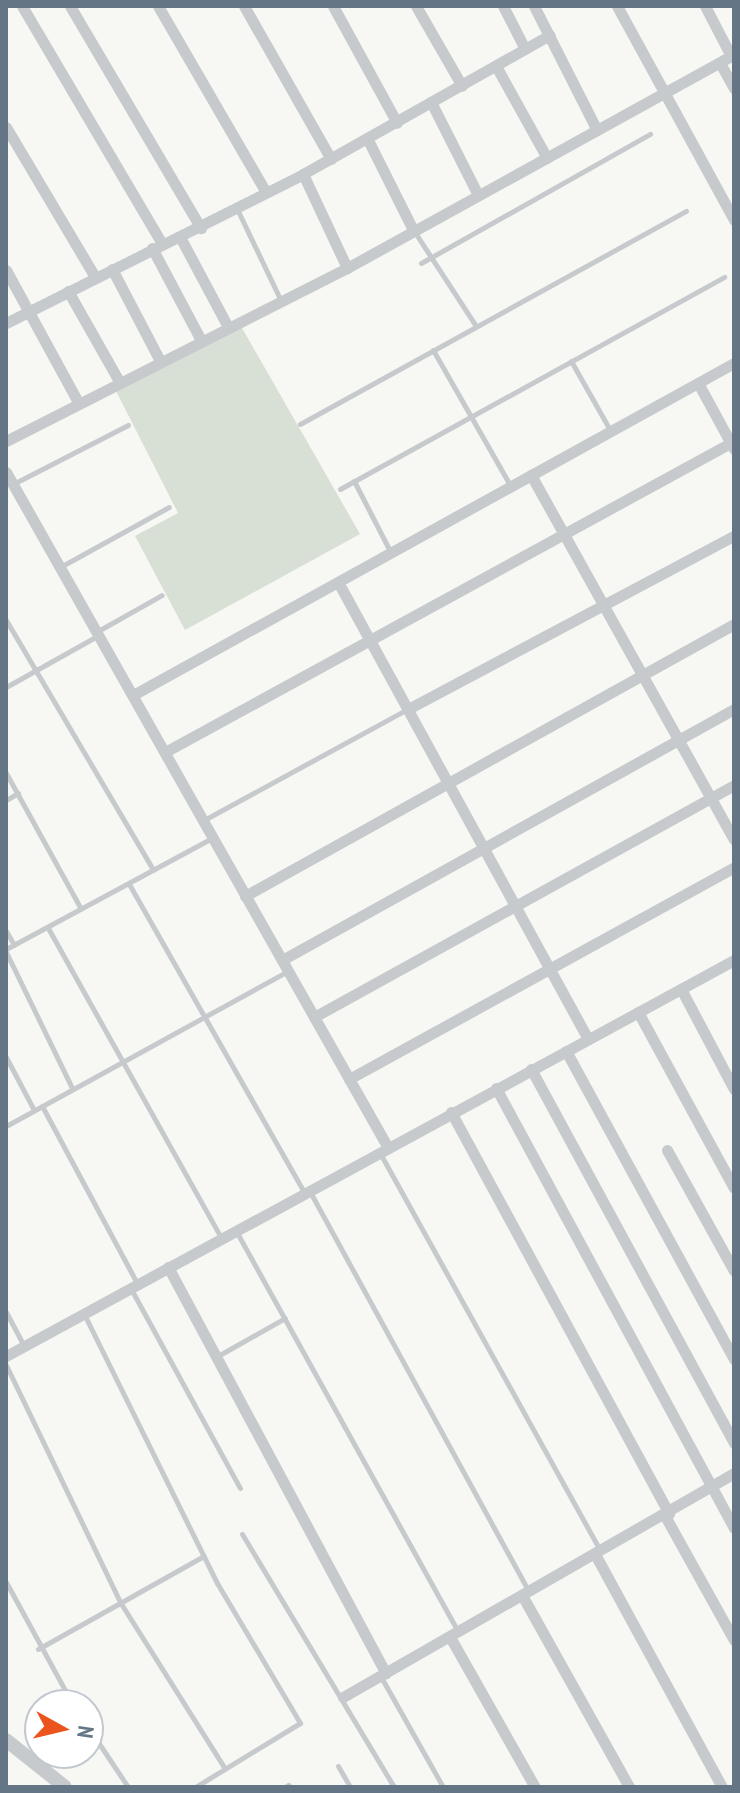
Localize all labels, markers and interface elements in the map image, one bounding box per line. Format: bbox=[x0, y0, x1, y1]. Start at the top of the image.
north arrow bbox=[24, 1689, 104, 1769]
text: N bbox=[71, 1724, 100, 1740]

